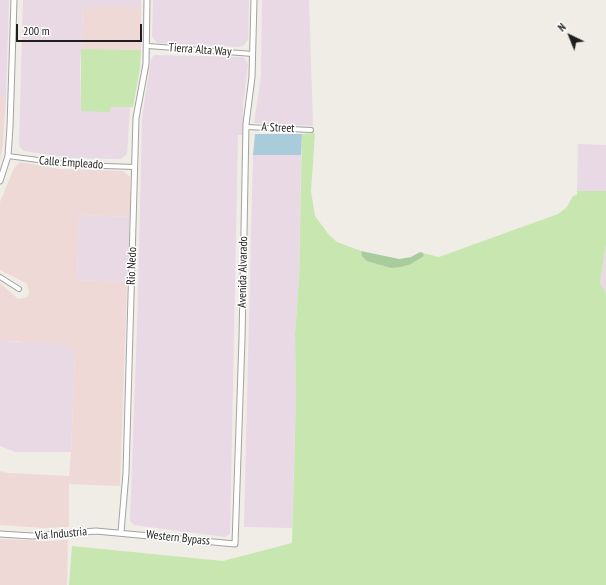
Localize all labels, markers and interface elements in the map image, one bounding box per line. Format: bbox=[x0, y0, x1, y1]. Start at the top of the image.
scale bar bbox=[18, 16, 144, 42]
north arrow bbox=[550, 16, 590, 56]
text: N bbox=[555, 20, 569, 34]
text: 200 m bbox=[23, 23, 50, 38]
street label: Tierra Alta Way bbox=[168, 41, 232, 59]
street label: A Street bbox=[261, 120, 295, 136]
street label: Calle Empleado bbox=[38, 154, 104, 172]
street label: Avenida Alvarado bbox=[235, 236, 251, 308]
street label: Rio Nedo bbox=[124, 247, 140, 285]
street label: Via Industria bbox=[34, 525, 88, 543]
street label: Western Bypass bbox=[145, 527, 211, 549]

